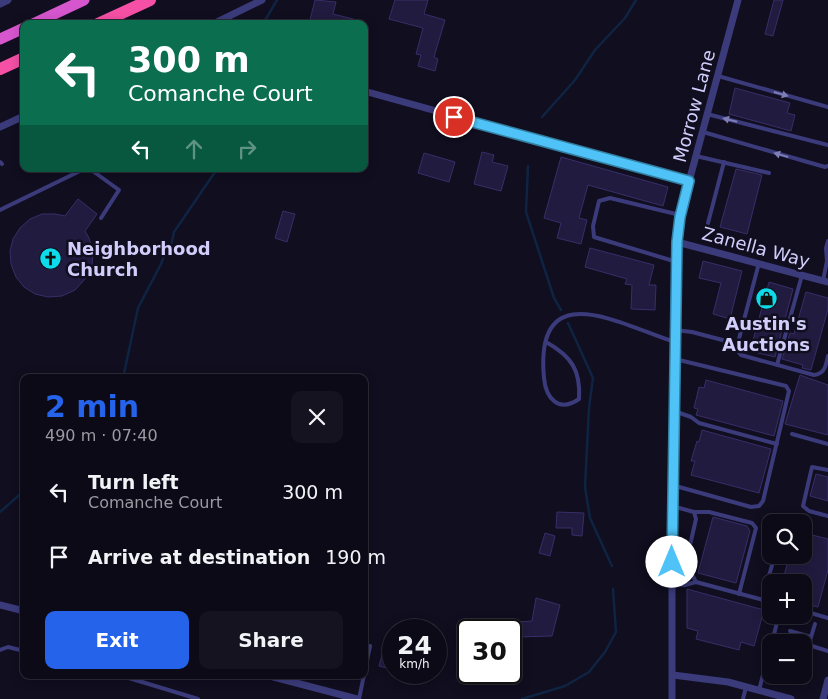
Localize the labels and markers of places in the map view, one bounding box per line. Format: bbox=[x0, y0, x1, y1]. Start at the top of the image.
pin bbox=[433, 96, 475, 138]
place label: Neighborhood Church bbox=[67, 238, 211, 280]
church icon: Neighborhood Church bbox=[39, 246, 63, 270]
shop icon: Austin's Auctions bbox=[754, 286, 778, 310]
place label: Austin's Auctions bbox=[722, 313, 810, 355]

